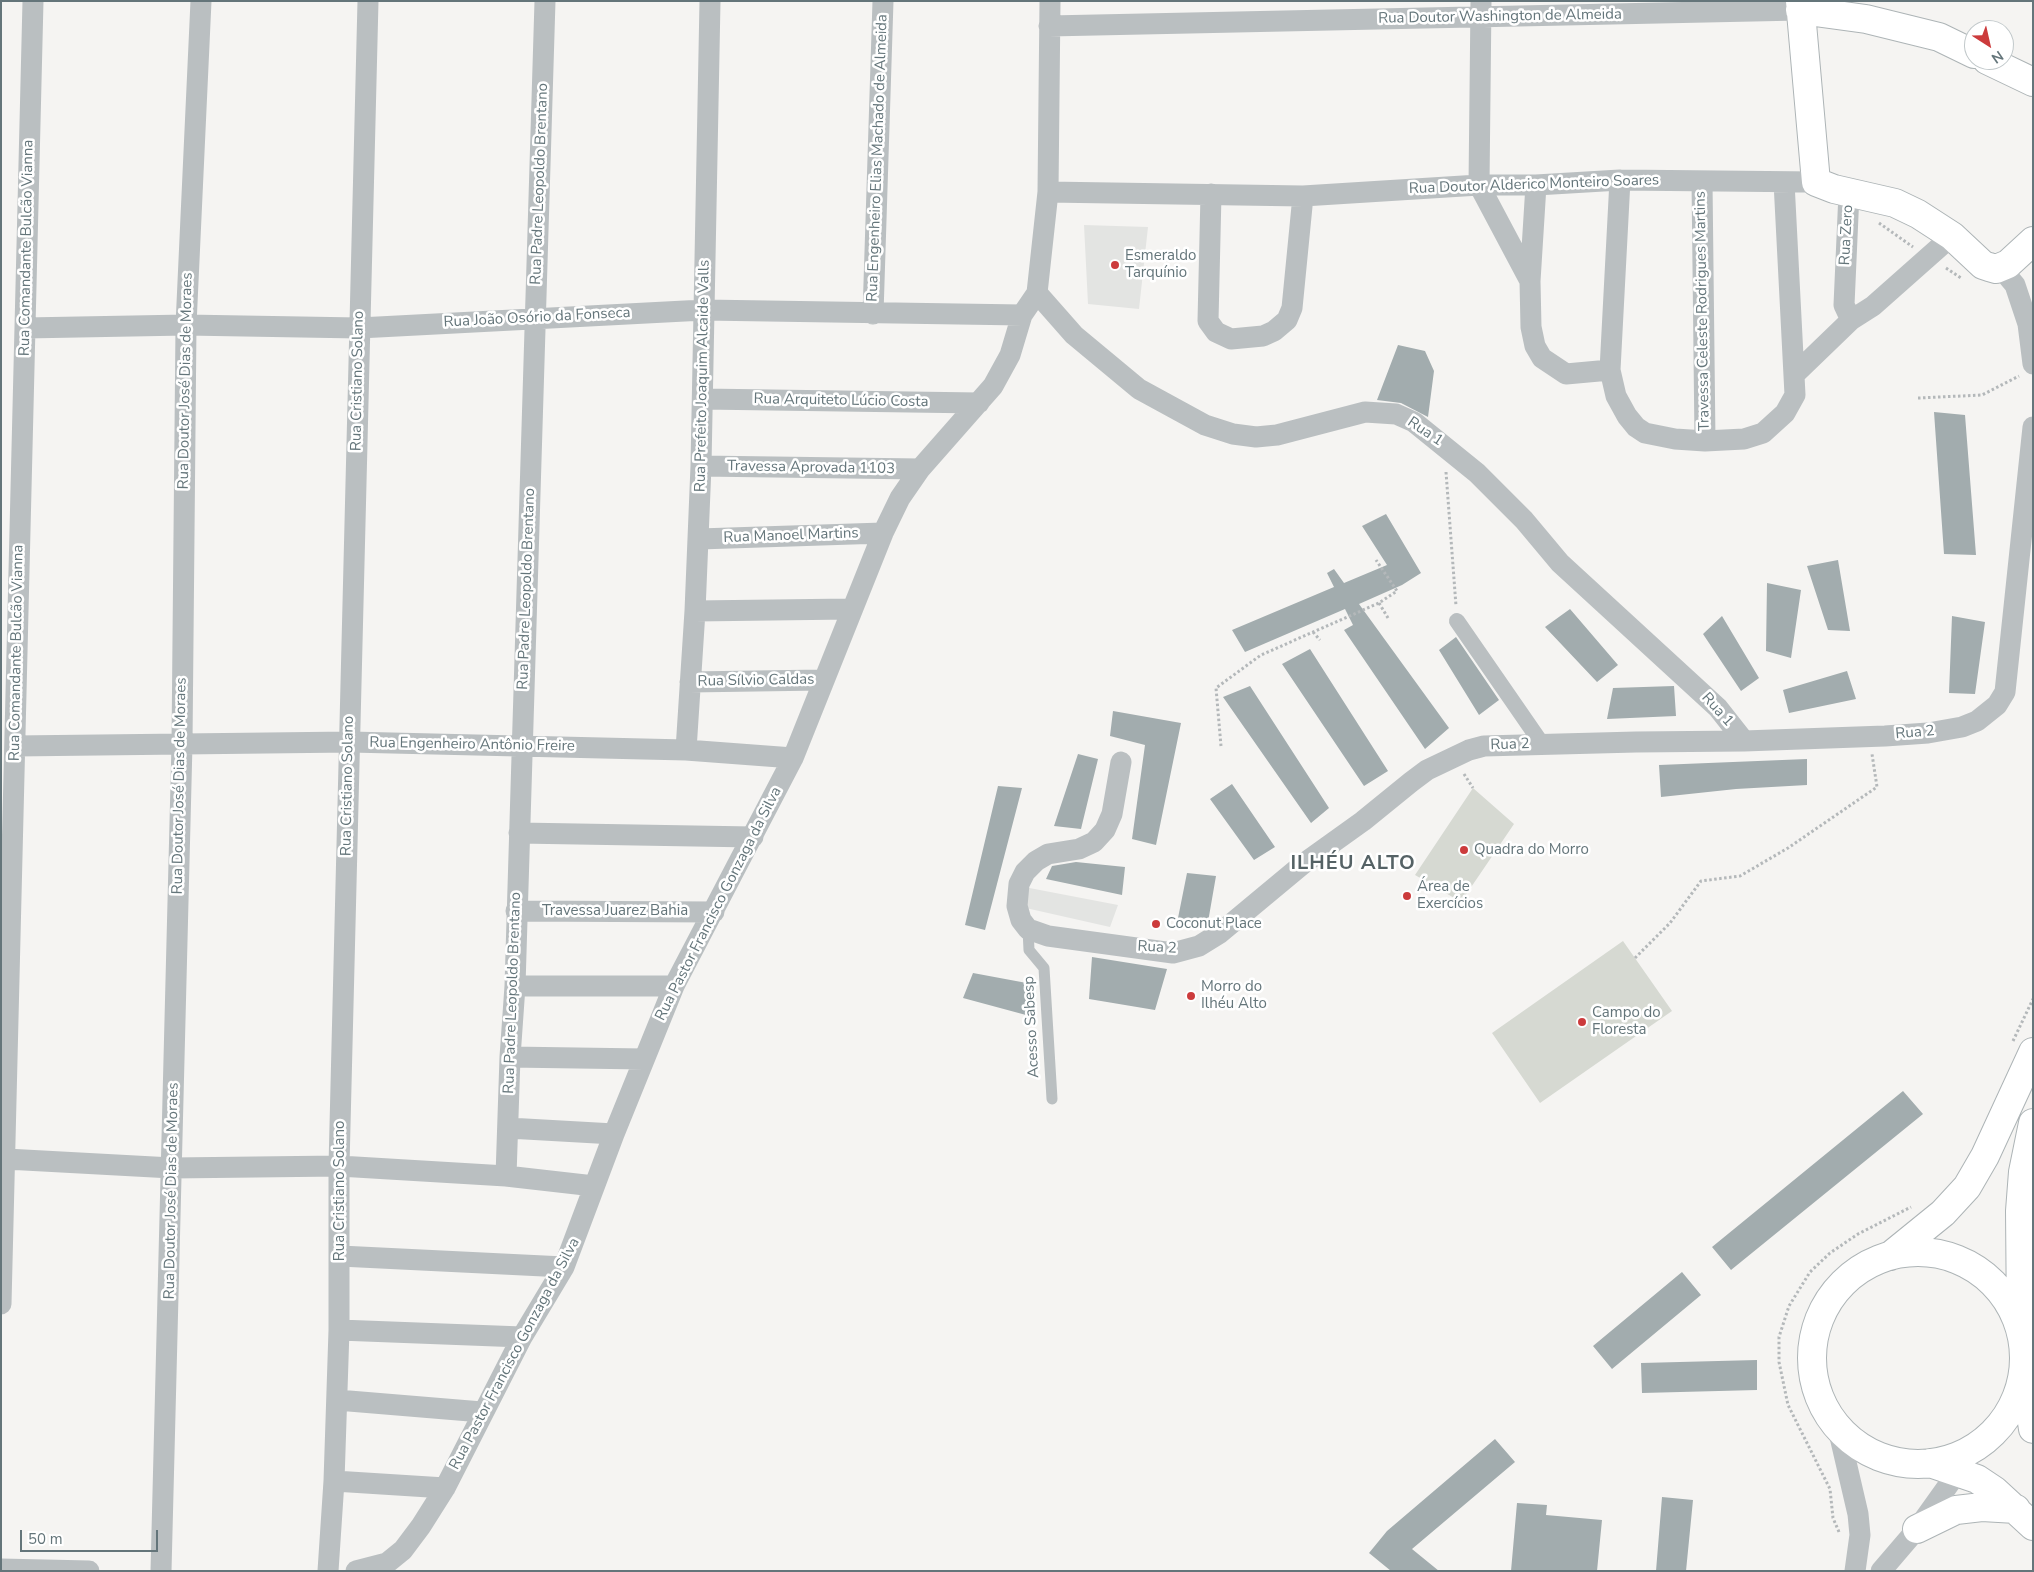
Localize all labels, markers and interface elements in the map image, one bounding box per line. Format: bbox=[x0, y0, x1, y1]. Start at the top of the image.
street label: Rua Doutor Washington de Almeida bbox=[1378, 6, 1622, 28]
street label: Rua Engenheiro Elias Machado de Almeida bbox=[864, 14, 892, 302]
north arrow bbox=[1964, 20, 2014, 70]
text: N bbox=[1988, 46, 2007, 68]
street label: Rua Padre Leopoldo Brentano bbox=[527, 83, 553, 285]
street label: Rua Comandante Bulcão Vianna bbox=[16, 140, 38, 356]
street label: Rua Doutor Alderico Monteiro Soares bbox=[1409, 172, 1659, 198]
street label: Travessa Celeste Rodrigues Martins bbox=[1692, 191, 1714, 431]
street label: Rua Zero bbox=[1836, 204, 1858, 266]
place label: Esmeraldo Tarquínio bbox=[1125, 247, 1196, 282]
marker: Esmeraldo Tarquínio bbox=[1109, 259, 1121, 271]
street label: Rua Prefeito Joaquim Alcaide Valls bbox=[692, 260, 714, 492]
street label: Rua Doutor José Dias de Moraes bbox=[175, 272, 197, 490]
street label: Rua João Osório da Fonseca bbox=[443, 304, 631, 332]
street label: Rua Cristiano Solano bbox=[348, 311, 368, 451]
street label: Rua Arquiteto Lúcio Costa bbox=[753, 390, 929, 412]
street label: Rua 1 bbox=[1404, 414, 1446, 450]
street label: Travessa Aprovada 1103 bbox=[727, 458, 895, 478]
street label: Rua Padre Leopoldo Brentano bbox=[514, 488, 540, 690]
street label: Rua Manoel Martins bbox=[723, 525, 859, 547]
street label: Rua Comandante Bulcão Vianna bbox=[6, 545, 28, 761]
street label: Rua Sílvio Caldas bbox=[697, 671, 815, 691]
street label: Rua Doutor José Dias de Moraes bbox=[169, 677, 191, 895]
street label: Rua 1 bbox=[1697, 689, 1737, 731]
street label: Rua Cristiano Solano bbox=[338, 716, 358, 856]
street label: Rua 2 bbox=[1895, 722, 1935, 744]
street label: Rua Engenheiro Antônio Freire bbox=[369, 734, 575, 756]
street label: Rua 2 bbox=[1490, 735, 1530, 755]
street label: Rua Pastor Francisco Gonzaga da Silva bbox=[652, 784, 786, 1024]
place label: Quadra do Morro bbox=[1474, 841, 1589, 859]
marker: Quadra do Morro bbox=[1458, 844, 1470, 856]
district label: ILHÉU ALTO bbox=[1289, 852, 1417, 876]
place label: Área de Exercícios bbox=[1417, 878, 1483, 913]
marker: Área de Exercícios bbox=[1401, 890, 1413, 902]
street label: Rua Padre Leopoldo Brentano bbox=[500, 892, 526, 1094]
street label: Travessa Juarez Bahia bbox=[542, 902, 688, 920]
place label: Coconut Place bbox=[1166, 915, 1262, 933]
marker: Coconut Place bbox=[1150, 918, 1162, 930]
street label: Rua 2 bbox=[1137, 938, 1177, 958]
street label: Acesso Sabesp bbox=[1020, 976, 1044, 1078]
place label: Morro do Ilhéu Alto bbox=[1201, 978, 1267, 1013]
marker: Morro do Ilhéu Alto bbox=[1185, 990, 1197, 1002]
place label: Campo do Floresta bbox=[1592, 1004, 1661, 1039]
marker: Campo do Floresta bbox=[1576, 1016, 1588, 1028]
street label: Rua Doutor José Dias de Moraes bbox=[161, 1082, 183, 1300]
street label: Rua Cristiano Solano bbox=[331, 1121, 349, 1261]
street label: Rua Pastor Francisco Gonzaga da Silva bbox=[446, 1235, 584, 1473]
scale bar bbox=[22, 1520, 160, 1552]
text: 50 m bbox=[28, 1529, 63, 1549]

